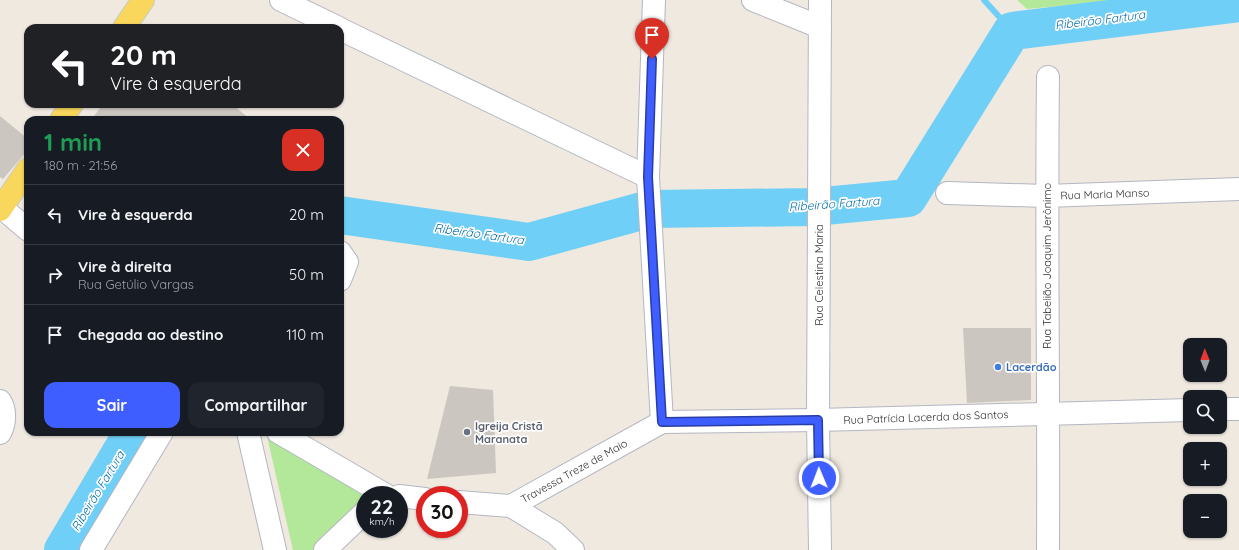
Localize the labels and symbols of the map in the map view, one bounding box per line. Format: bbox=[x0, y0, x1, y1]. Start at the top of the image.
water label: Ribeirão Fartura bbox=[1054, 6, 1147, 32]
pin bbox=[635, 18, 669, 59]
street label: Rua Tabelião Joaquim Jerônimo bbox=[1040, 183, 1054, 349]
street label: Rua Maria Manso bbox=[1060, 185, 1150, 203]
water label: Ribeirão Fartura bbox=[788, 193, 880, 214]
water label: Ribeirão Fartura bbox=[433, 220, 526, 247]
street label: Rua Celestina Maria bbox=[812, 224, 826, 326]
north arrow bbox=[1183, 338, 1227, 382]
place label: Lacerdão bbox=[1006, 360, 1057, 374]
marker: Lacerdão bbox=[993, 362, 1003, 372]
street label: Rua Patrícia Lacerda dos Santos bbox=[843, 407, 1009, 427]
place label: Igreija Cristã Maranata bbox=[475, 419, 543, 446]
marker: Igreija Cristã Maranata bbox=[462, 427, 472, 437]
street label: Travessa Treze de Maio bbox=[518, 436, 630, 506]
water label: Ribeirão Fartura bbox=[68, 447, 128, 533]
position arrow bbox=[798, 457, 840, 499]
speed limit sign: 30 bbox=[416, 486, 468, 538]

